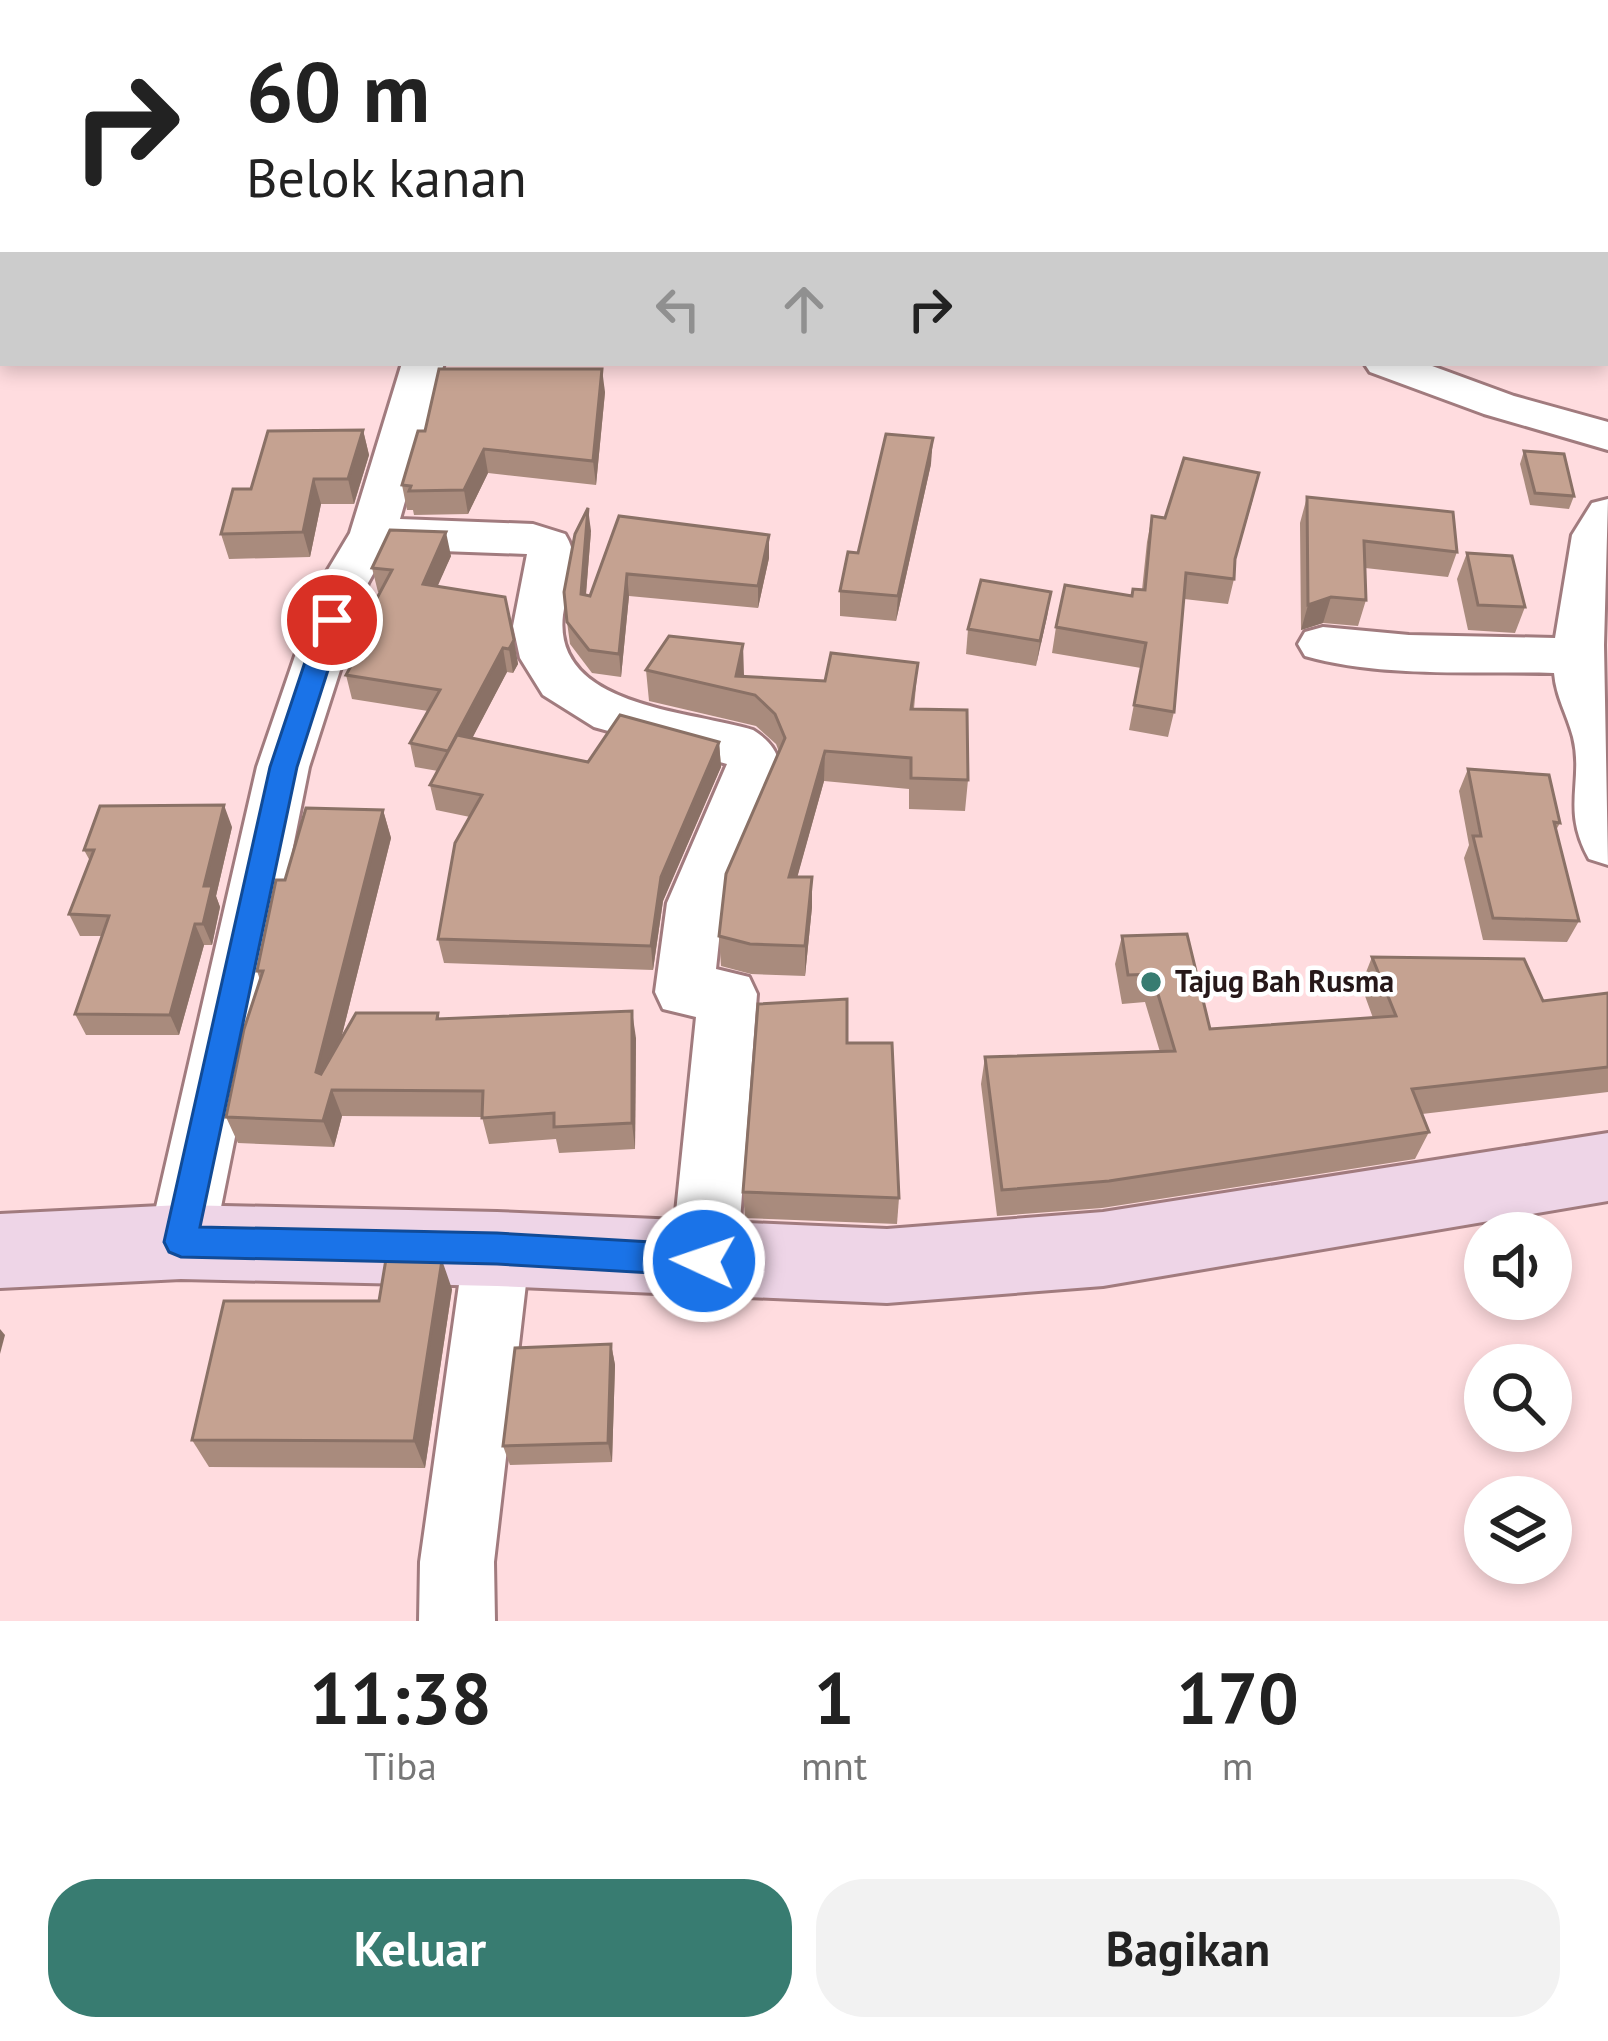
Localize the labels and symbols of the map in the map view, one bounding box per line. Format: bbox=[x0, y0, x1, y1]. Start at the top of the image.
pin bbox=[281, 569, 383, 671]
place label: Tajug Bah Rusma bbox=[1175, 961, 1394, 1000]
marker: Tajug Bah Rusma bbox=[1138, 969, 1164, 995]
position arrow bbox=[641, 1198, 767, 1324]

